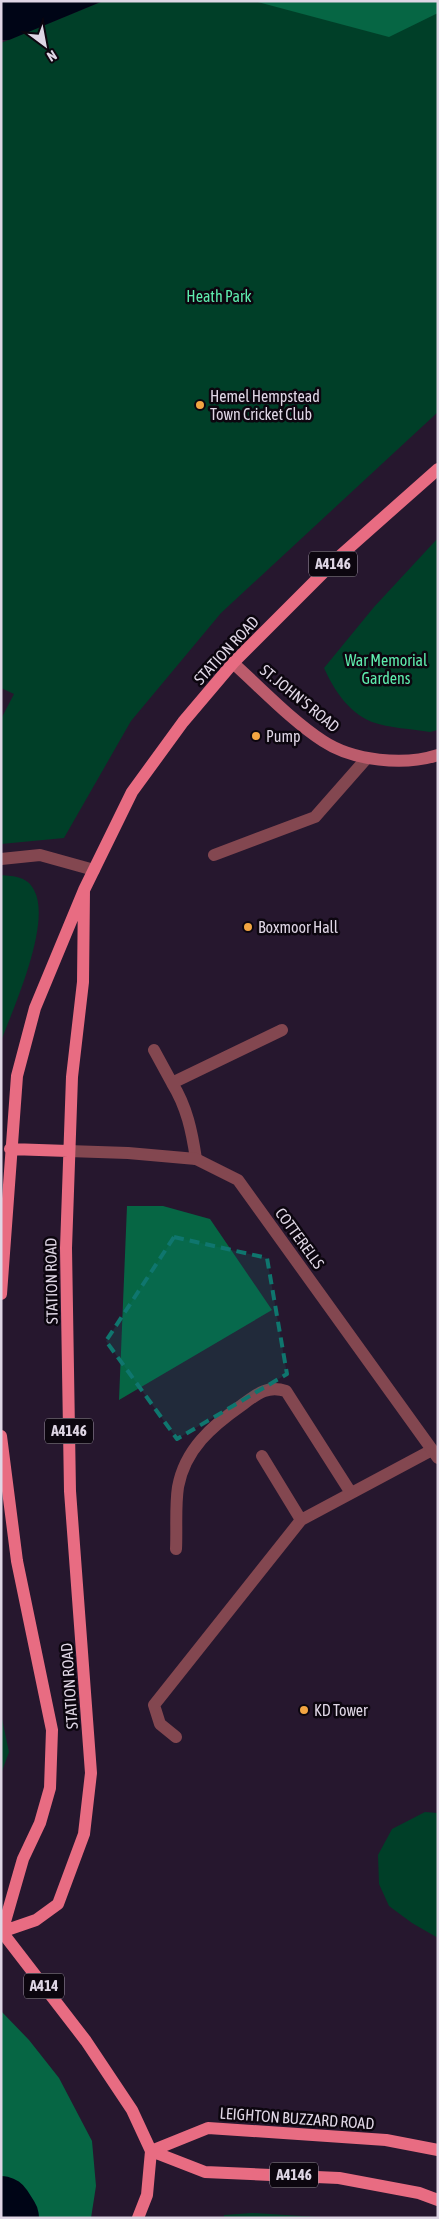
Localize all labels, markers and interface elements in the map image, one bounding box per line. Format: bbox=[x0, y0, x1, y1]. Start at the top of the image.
north arrow bbox=[20, 20, 70, 70]
text: N bbox=[44, 47, 60, 65]
park label: Heath Park bbox=[186, 287, 252, 305]
place label: Hemel Hempstead Town Cricket Club bbox=[210, 387, 320, 423]
marker: Hemel Hempstead Town Cricket Club bbox=[194, 399, 206, 411]
road number: A4146 bbox=[309, 552, 357, 576]
street label: STATION ROAD bbox=[190, 612, 262, 688]
park label: War Memorial Gardens bbox=[345, 651, 428, 687]
street label: ST. JOHN'S ROAD bbox=[257, 661, 343, 735]
place label: Pump bbox=[266, 727, 301, 746]
marker: Pump bbox=[250, 730, 262, 742]
place label: Boxmoor Hall bbox=[258, 918, 339, 936]
marker: Boxmoor Hall bbox=[242, 921, 254, 933]
street label: COTTERELLS bbox=[272, 1204, 328, 1272]
street label: STATION ROAD bbox=[41, 1238, 61, 1324]
road number: A4146 bbox=[45, 1418, 93, 1444]
street label: STATION ROAD bbox=[57, 1642, 81, 1730]
place label: KD Tower bbox=[314, 1701, 368, 1719]
marker: KD Tower bbox=[298, 1704, 310, 1716]
road number: A414 bbox=[24, 1974, 64, 1998]
street label: LEIGHTON BUZZARD ROAD bbox=[219, 2104, 375, 2132]
road number: A4146 bbox=[270, 2162, 318, 2188]

